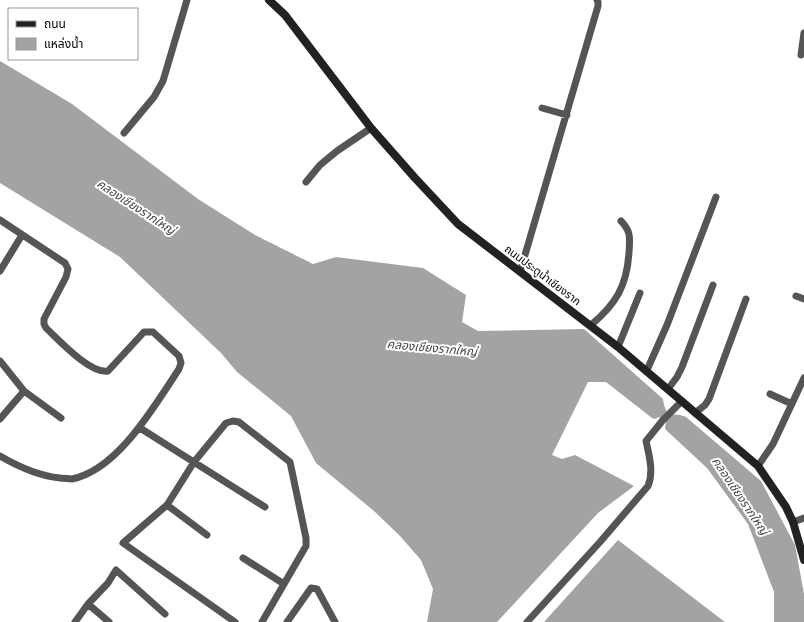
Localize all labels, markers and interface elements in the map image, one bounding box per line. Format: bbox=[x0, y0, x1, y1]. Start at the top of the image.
legend bbox=[8, 8, 138, 60]
text: ถนน bbox=[44, 16, 66, 31]
text: แหล่งน้ำ bbox=[44, 35, 83, 51]
water label: คลองเชียงรากใหญ่ bbox=[94, 176, 180, 239]
street label: ถนนประตูน้ำเชียงราก bbox=[502, 241, 585, 308]
water label: คลองเชียงรากใหญ่ bbox=[386, 336, 480, 359]
water label: คลองเชียงรากใหญ่ bbox=[709, 454, 773, 539]

